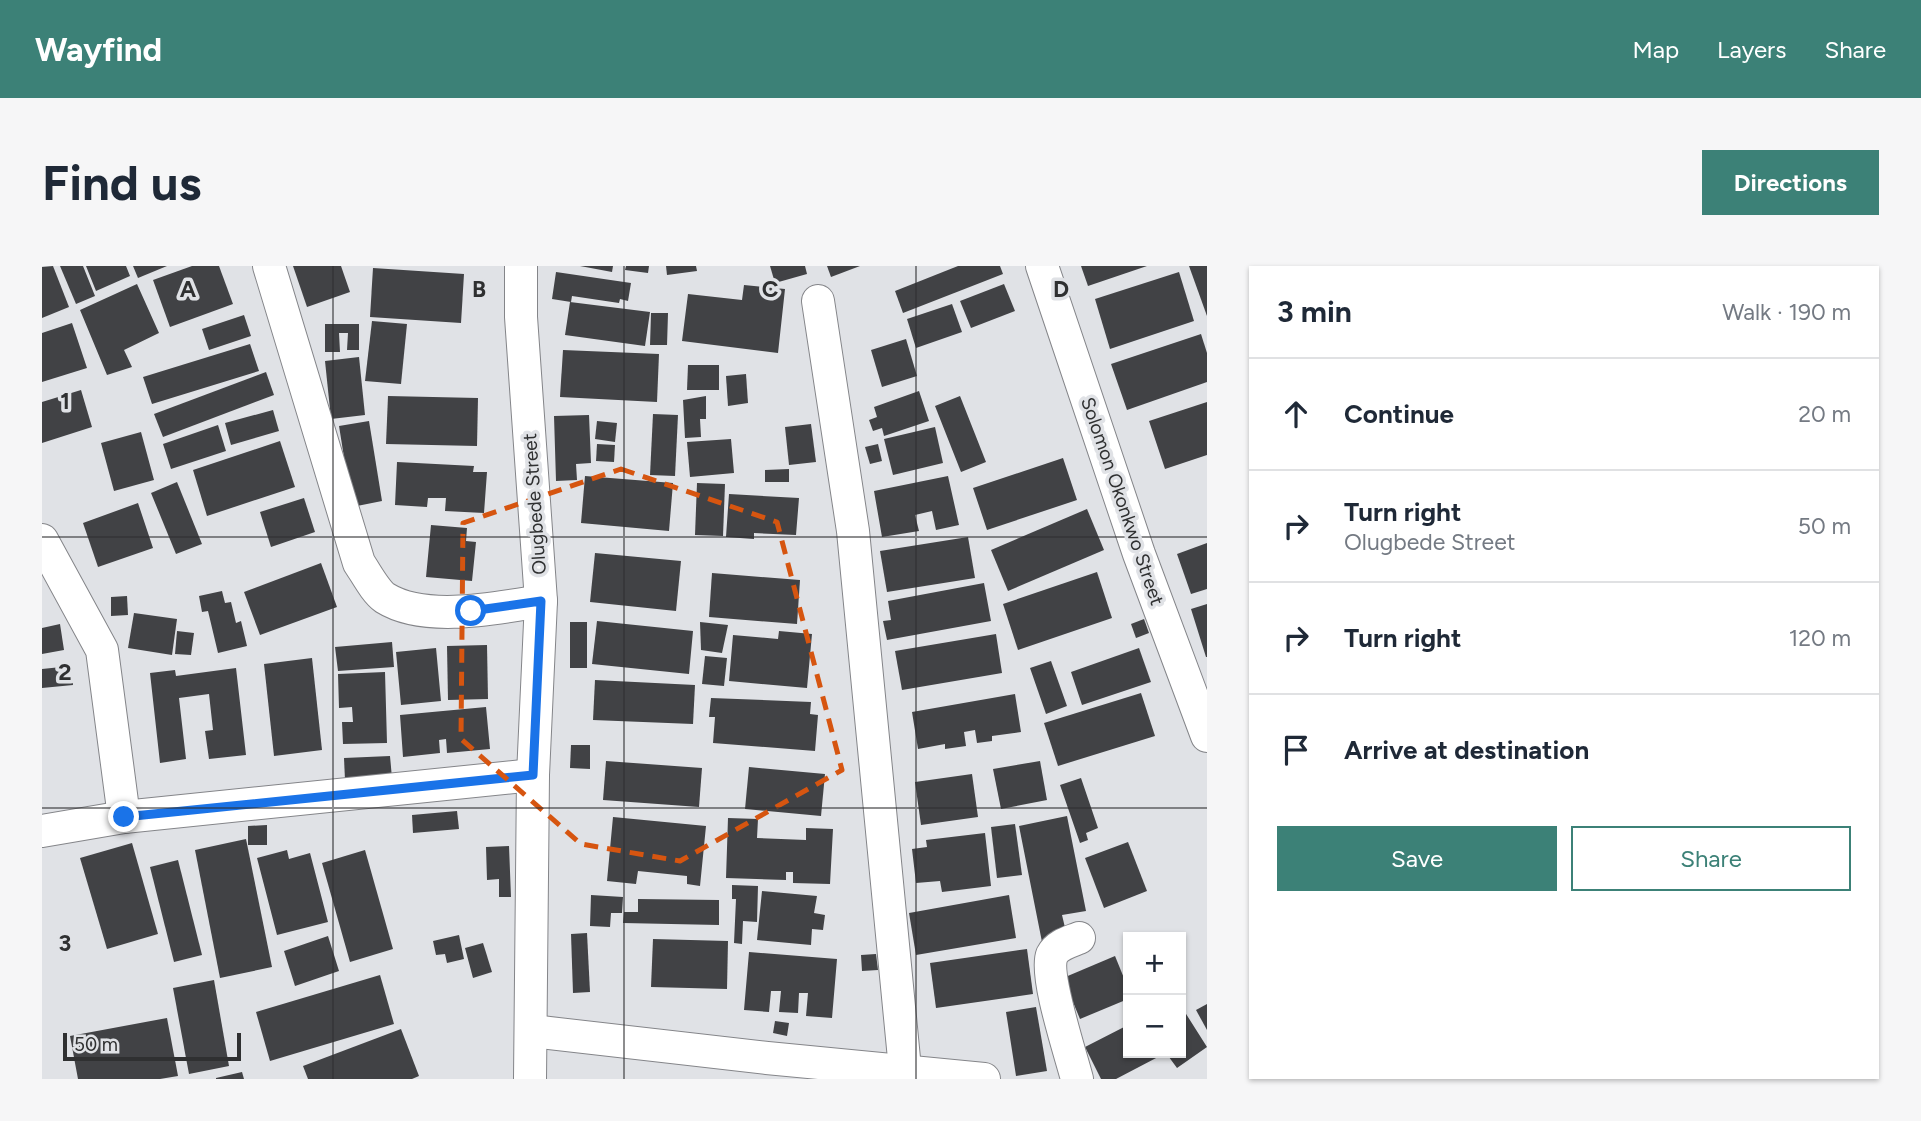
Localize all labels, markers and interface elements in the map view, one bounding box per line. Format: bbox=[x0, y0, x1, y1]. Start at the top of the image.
text: Wayfind bbox=[35, 30, 162, 69]
text: Map bbox=[1632, 35, 1679, 64]
text: Layers bbox=[1717, 35, 1786, 64]
text: Share bbox=[1824, 35, 1886, 64]
button: Directions bbox=[1702, 150, 1879, 215]
text: Find us bbox=[42, 153, 201, 212]
text: A bbox=[180, 275, 197, 303]
text: B bbox=[472, 275, 486, 303]
text: C bbox=[762, 275, 779, 303]
text: D bbox=[1053, 275, 1069, 303]
text: 3 min bbox=[1277, 293, 1352, 330]
text: Walk · 190 m bbox=[1722, 298, 1851, 326]
text: 1 bbox=[60, 387, 70, 415]
street label: Solomon Okonkwo Street bbox=[1076, 394, 1169, 608]
icon: ahead bbox=[1277, 395, 1315, 433]
text: Continue bbox=[1344, 398, 1454, 430]
text: 20 m bbox=[1798, 400, 1851, 428]
street label: Olugbede Street bbox=[518, 433, 551, 575]
text: Turn right bbox=[1344, 496, 1461, 528]
icon: right bbox=[1277, 507, 1315, 545]
text: 50 m bbox=[1798, 512, 1851, 540]
text: Olugbede Street bbox=[1344, 528, 1515, 556]
route start bbox=[455, 595, 486, 626]
icon: right bbox=[1277, 619, 1315, 657]
text: Turn right bbox=[1344, 622, 1461, 654]
text: 120 m bbox=[1789, 624, 1851, 652]
text: 2 bbox=[58, 658, 72, 686]
icon: arrive bbox=[1277, 731, 1315, 769]
text: Arrive at destination bbox=[1344, 734, 1589, 766]
route end bbox=[108, 801, 139, 832]
button: Save bbox=[1277, 826, 1557, 891]
button: Share bbox=[1571, 826, 1851, 891]
text: 3 bbox=[59, 929, 71, 957]
map controls bbox=[1123, 932, 1186, 1058]
button: + bbox=[1123, 932, 1186, 995]
button: − bbox=[1123, 995, 1186, 1058]
scale bar bbox=[63, 1030, 242, 1062]
text: 50 m bbox=[74, 1033, 118, 1056]

